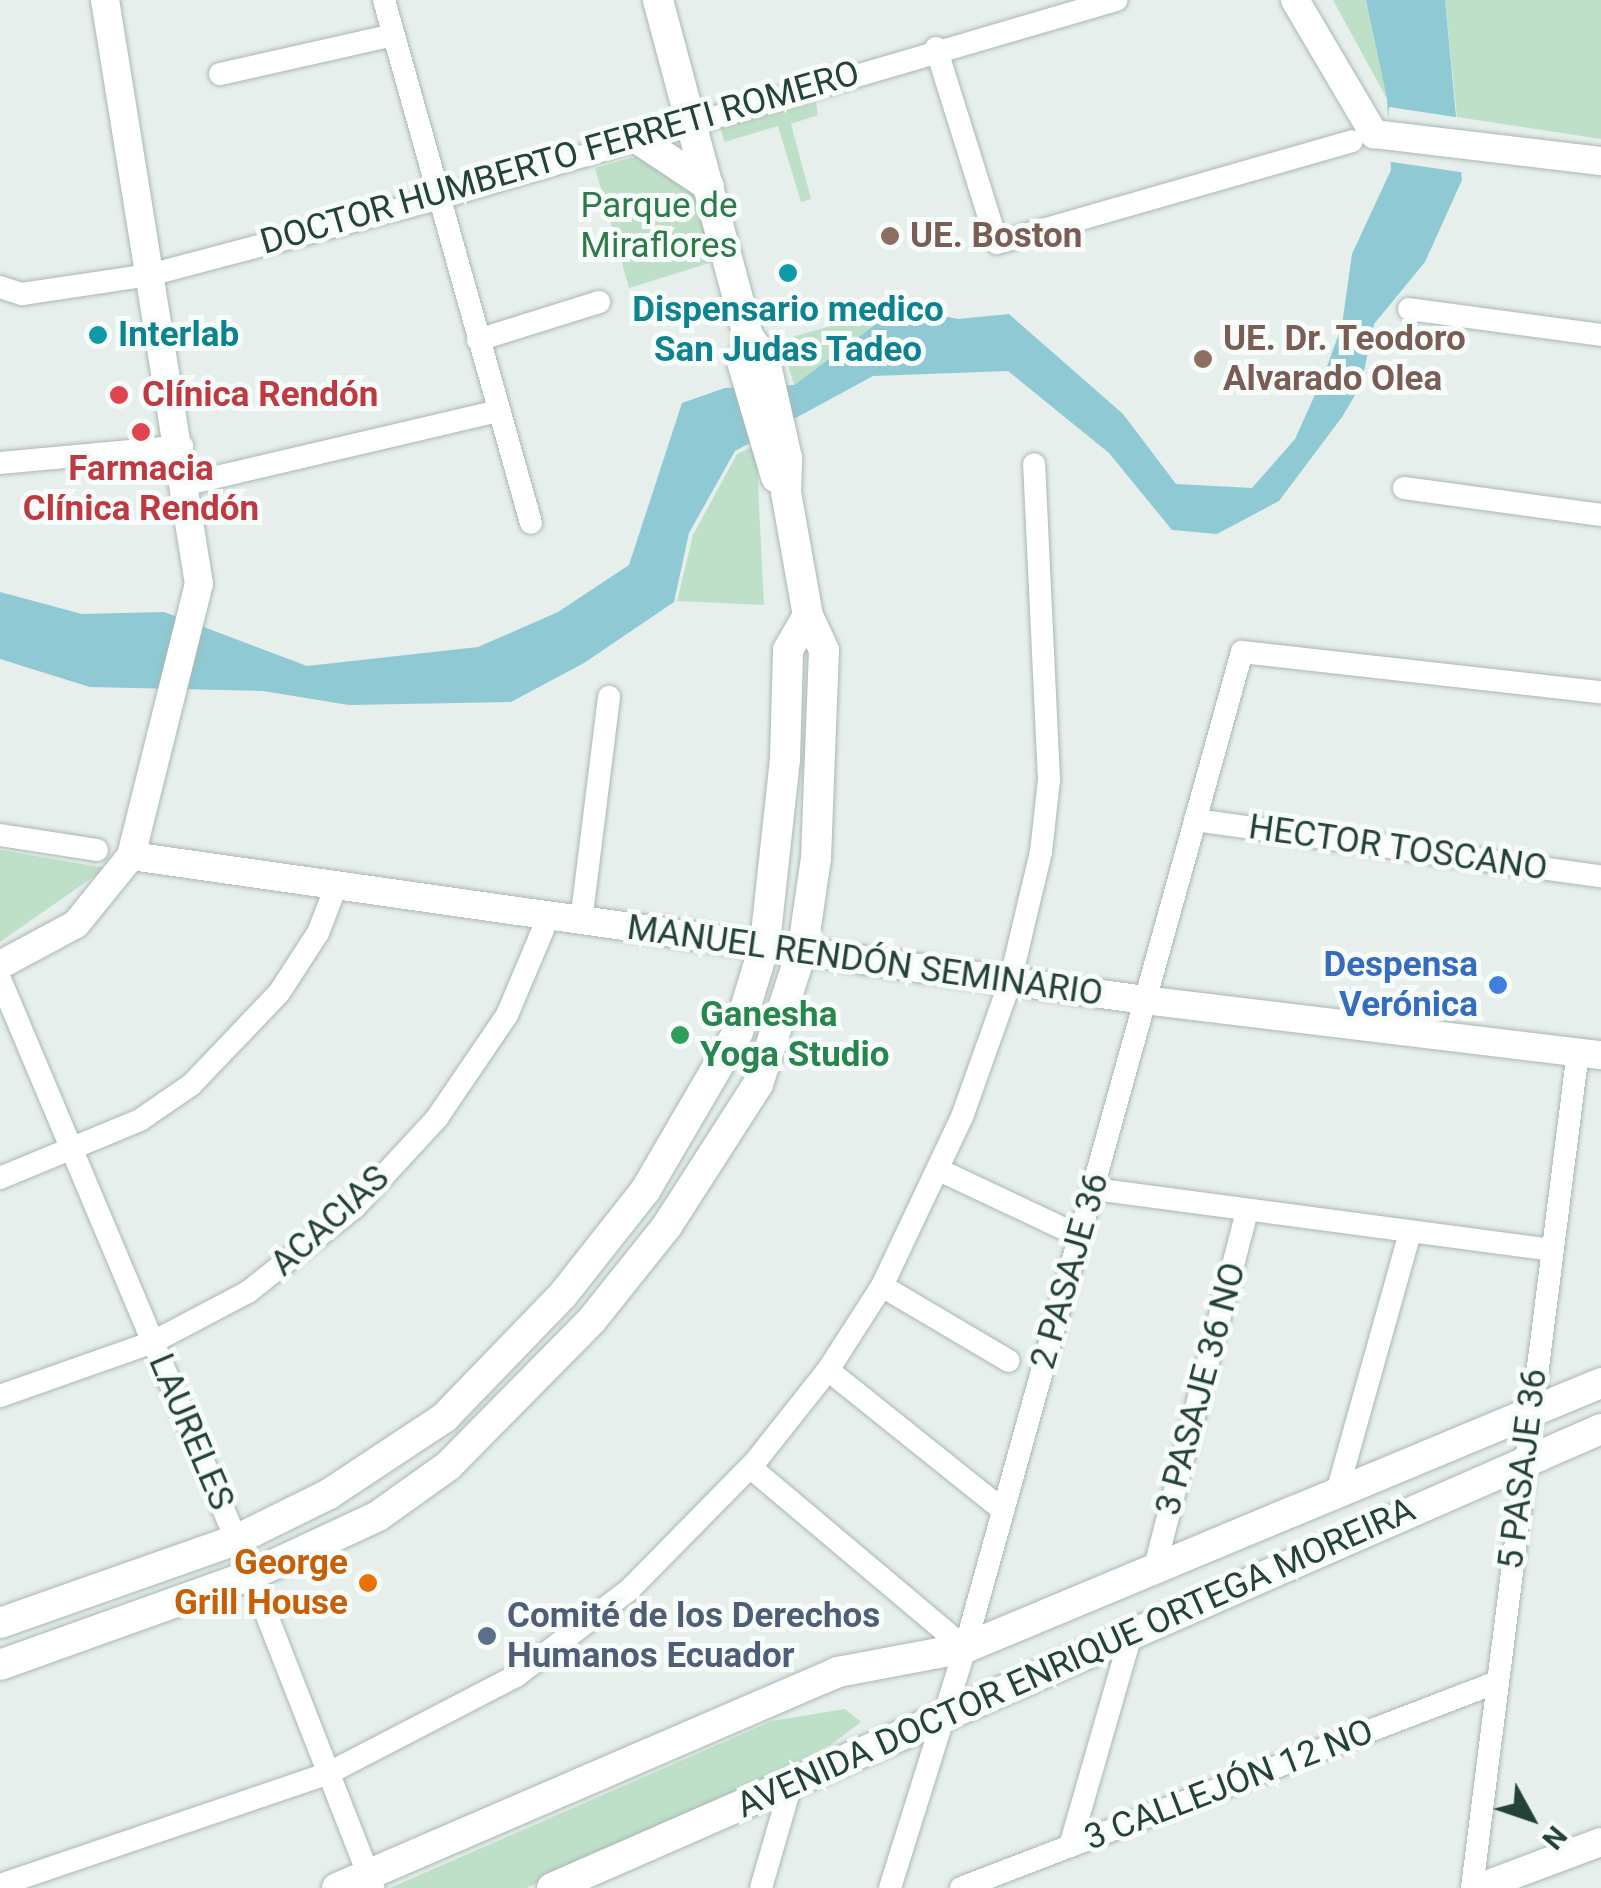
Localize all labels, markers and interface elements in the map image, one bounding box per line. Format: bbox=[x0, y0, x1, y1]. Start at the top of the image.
street label: DOCTOR HUMBERTO FERRETI ROMERO bbox=[256, 52, 864, 264]
park label: Parque de Miraflores bbox=[580, 185, 738, 267]
place label: UE. Boston bbox=[910, 215, 1082, 257]
marker: UE. Boston bbox=[879, 225, 901, 247]
marker: Dispensario medico San Judas Tadeo bbox=[777, 262, 799, 284]
place label: Dispensario medico San Judas Tadeo bbox=[632, 289, 944, 371]
place label: Interlab bbox=[118, 314, 239, 356]
place label: UE. Dr. Teodoro Alvarado Olea bbox=[1223, 318, 1467, 400]
marker: Interlab bbox=[87, 324, 109, 346]
marker: UE. Dr. Teodoro Alvarado Olea bbox=[1192, 348, 1214, 370]
place label: Clínica Rendón bbox=[142, 374, 378, 416]
marker: Clínica Rendón bbox=[106, 382, 132, 408]
marker: Farmacia Clínica Rendón bbox=[130, 421, 152, 443]
place label: Farmacia Clínica Rendón bbox=[23, 448, 259, 530]
street label: HECTOR TOSCANO bbox=[1246, 806, 1550, 890]
street label: MANUEL RENDÓN SEMINARIO bbox=[624, 907, 1106, 1015]
place label: Despensa Verónica bbox=[1323, 944, 1478, 1026]
marker: Despensa Verónica bbox=[1487, 974, 1509, 996]
place label: Ganesha Yoga Studio bbox=[700, 994, 889, 1076]
marker: Ganesha Yoga Studio bbox=[669, 1024, 691, 1046]
street label: ACACIAS bbox=[262, 1157, 398, 1285]
street label: 2 PASAJE 36 bbox=[1022, 1168, 1118, 1374]
street label: 3 PASAJE 36 NO bbox=[1147, 1258, 1255, 1520]
street label: LAURELES bbox=[139, 1348, 243, 1516]
street label: 5 PASAJE 36 bbox=[1490, 1366, 1556, 1572]
street label: AVENIDA DOCTOR ENRIQUE ORTEGA MOREIRA bbox=[730, 1489, 1422, 1827]
place label: George Grill House bbox=[174, 1542, 348, 1624]
marker: George Grill House bbox=[357, 1572, 379, 1594]
place label: Comité de los Derechos Humanos Ecuador bbox=[507, 1595, 880, 1677]
marker: Comité de los Derechos Humanos Ecuador bbox=[476, 1625, 498, 1647]
street label: 3 CALLEJÓN 12 NO bbox=[1079, 1711, 1379, 1859]
north arrow bbox=[1481, 1768, 1581, 1868]
text: N bbox=[1535, 1819, 1573, 1856]

